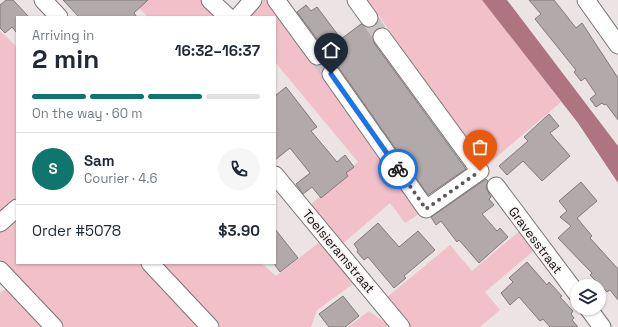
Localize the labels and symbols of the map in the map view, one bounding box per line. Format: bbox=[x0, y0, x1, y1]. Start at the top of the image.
pin bbox=[314, 33, 348, 74]
pin bbox=[463, 130, 497, 171]
courier bbox=[378, 149, 418, 189]
street label: Gravesstraat bbox=[505, 203, 566, 277]
street label: Toelsieramstraat bbox=[299, 206, 379, 297]

